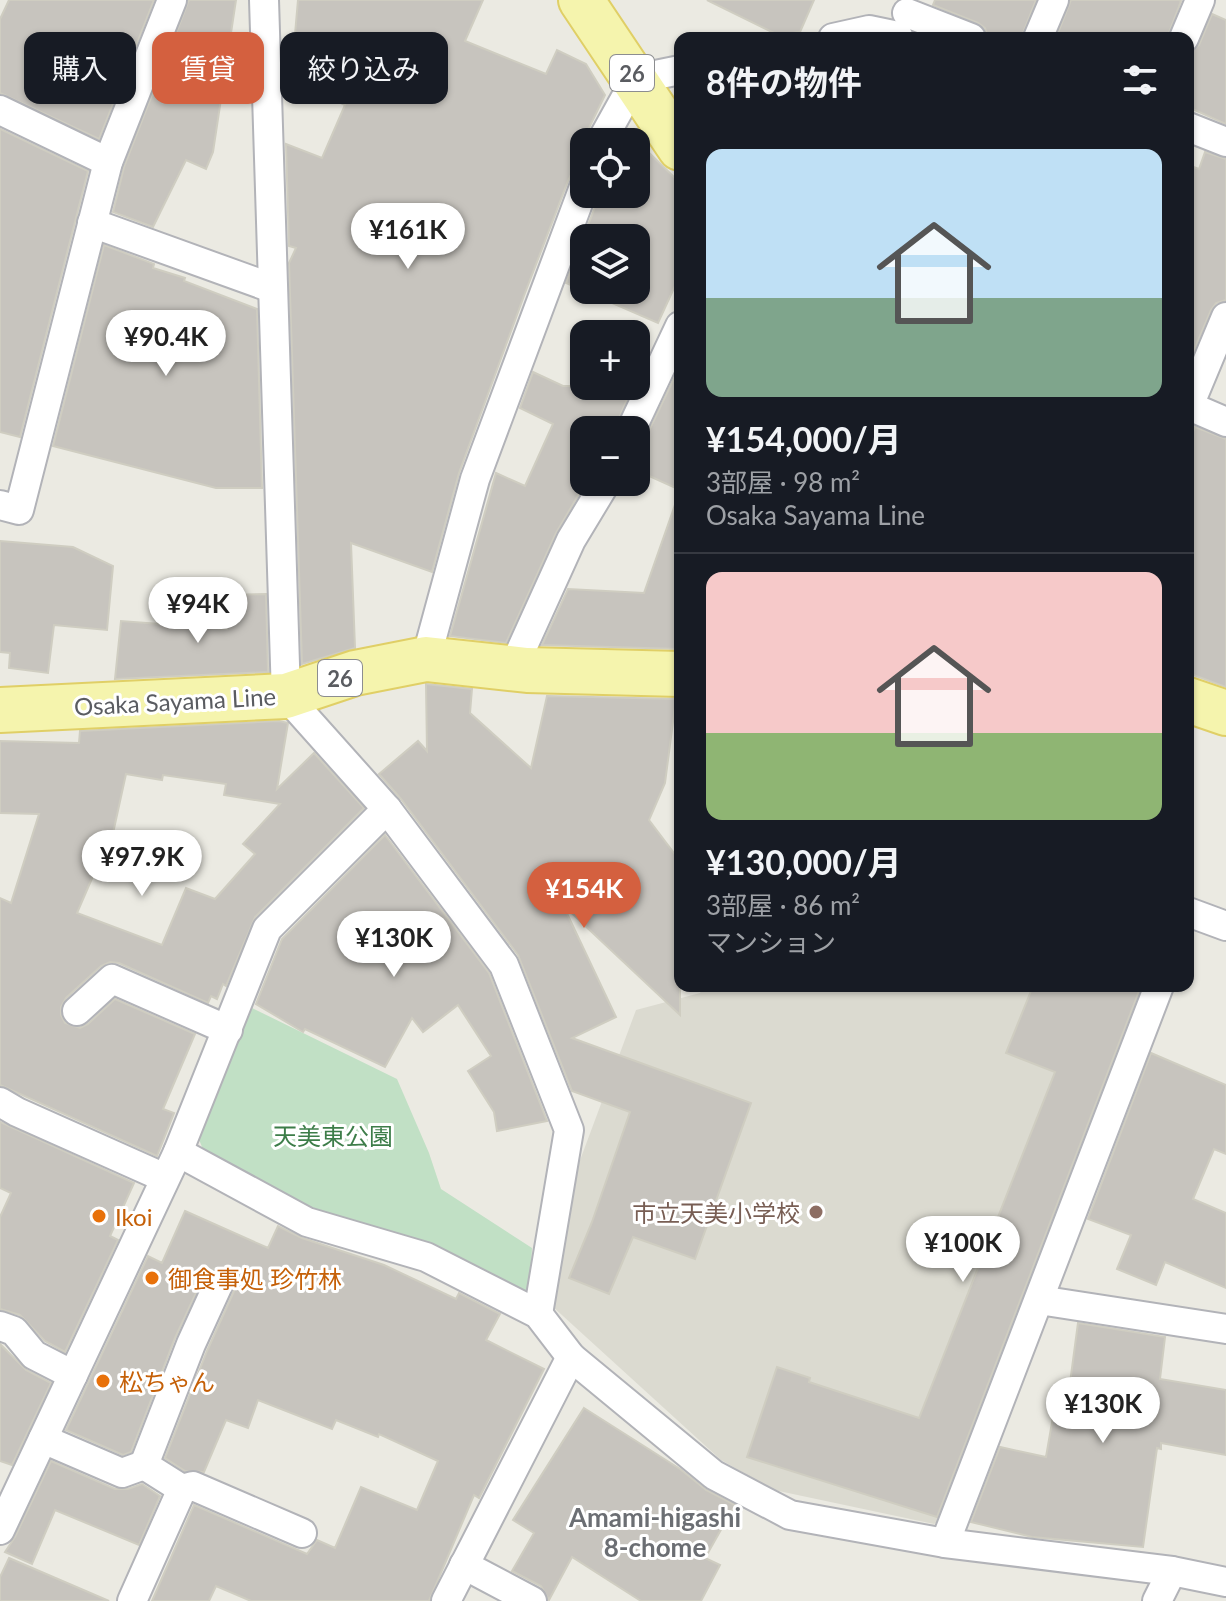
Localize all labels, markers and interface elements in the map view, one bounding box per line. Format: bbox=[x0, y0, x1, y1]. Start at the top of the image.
chip: 購入 bbox=[24, 32, 136, 104]
chip: 賃貸 bbox=[152, 32, 264, 104]
chip: 絞り込み bbox=[280, 32, 448, 104]
road number: 26 bbox=[610, 55, 654, 91]
icon: filters bbox=[1118, 58, 1162, 102]
text: 8件の物件 bbox=[706, 61, 862, 102]
map controls bbox=[570, 128, 650, 496]
button: locate bbox=[570, 128, 650, 208]
icon: home bbox=[862, 201, 1006, 345]
pin: ¥161K bbox=[352, 203, 464, 271]
text: ¥161K bbox=[369, 213, 447, 245]
button: layers bbox=[570, 224, 650, 304]
pin: ¥90.4K bbox=[101, 310, 231, 378]
text: ¥90.4K bbox=[124, 320, 208, 352]
button: + bbox=[570, 320, 650, 400]
button: − bbox=[570, 416, 650, 496]
text: ¥154,000/月 bbox=[706, 418, 902, 459]
text: 3部屋 · 98 m² bbox=[706, 466, 860, 498]
text: Osaka Sayama Line bbox=[706, 499, 925, 531]
pin: ¥94K bbox=[151, 577, 245, 645]
text: ¥94K bbox=[166, 587, 230, 619]
icon: home bbox=[862, 624, 1006, 768]
road number: 26 bbox=[318, 660, 362, 696]
street label: Osaka Sayama Line bbox=[73, 681, 277, 721]
pin: ¥97.9K bbox=[77, 830, 207, 898]
text: ¥97.9K bbox=[100, 840, 184, 872]
text: ¥130,000/月 bbox=[706, 841, 902, 882]
pin: ¥154K bbox=[528, 862, 640, 930]
text: ¥154K bbox=[545, 872, 623, 904]
text: 3部屋 · 86 m² bbox=[706, 889, 860, 921]
pin: ¥130K bbox=[338, 911, 450, 979]
text: ¥130K bbox=[355, 921, 433, 953]
text: マンション bbox=[706, 926, 836, 958]
park label: 天美東公園 bbox=[273, 1121, 393, 1150]
place label: 市立天美小学校 bbox=[632, 1198, 800, 1227]
place label: Ikoi bbox=[115, 1202, 152, 1231]
marker: 市立天美小学校 bbox=[807, 1203, 825, 1221]
marker: Ikoi bbox=[90, 1207, 108, 1225]
pin: ¥100K bbox=[907, 1216, 1019, 1284]
text: ¥100K bbox=[924, 1226, 1002, 1258]
place label: 御食事処 珍竹林 bbox=[168, 1264, 342, 1293]
marker: 御食事処 珍竹林 bbox=[143, 1269, 161, 1287]
place label: 松ちゃん bbox=[119, 1367, 215, 1396]
marker: 松ちゃん bbox=[94, 1372, 112, 1390]
pin: ¥130K bbox=[1047, 1377, 1159, 1445]
text: ¥130K bbox=[1064, 1387, 1142, 1419]
district label: Amami-higashi 8-chome bbox=[568, 1501, 741, 1563]

